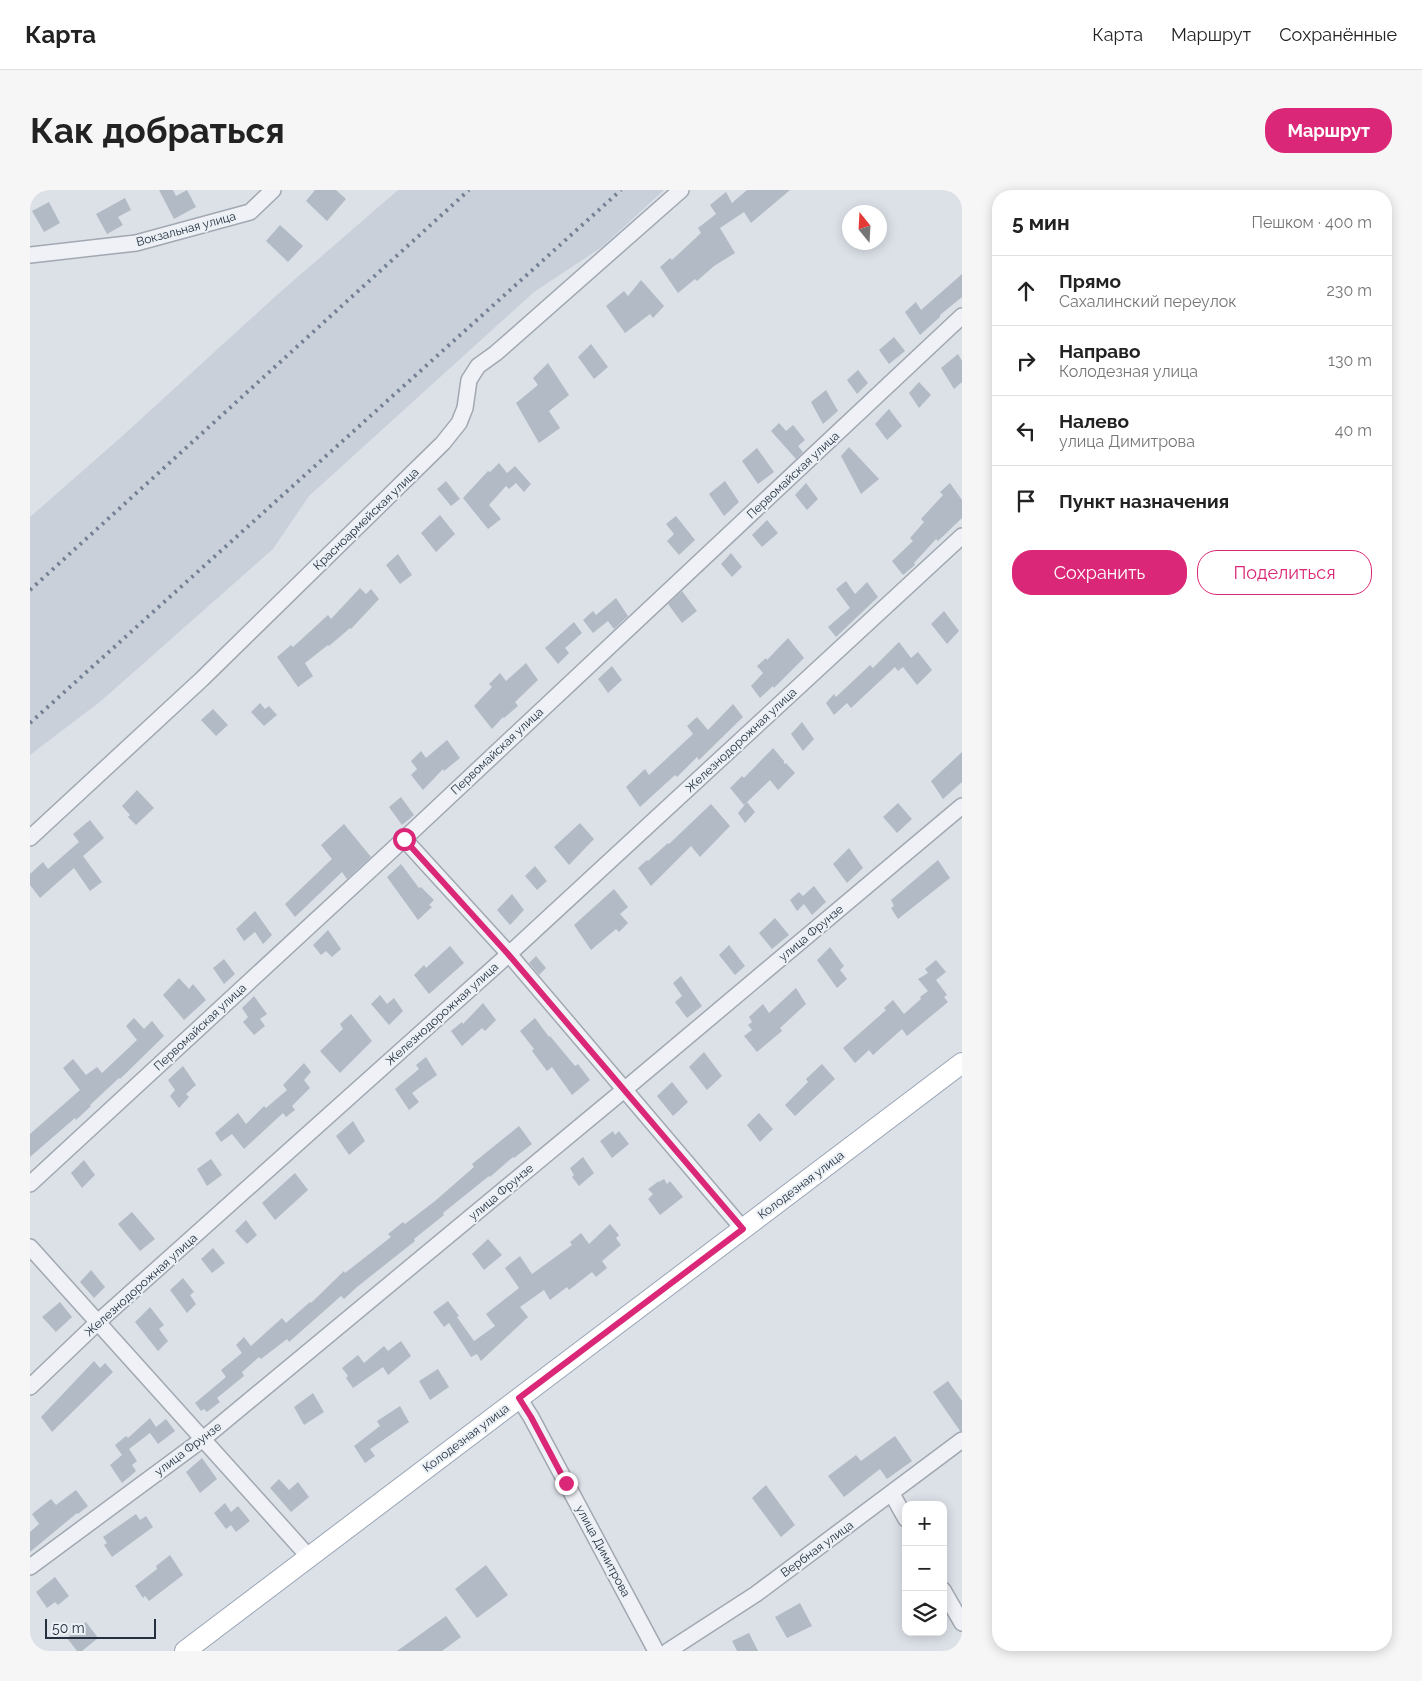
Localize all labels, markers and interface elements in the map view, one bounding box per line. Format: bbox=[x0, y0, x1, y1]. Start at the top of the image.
text: Карта bbox=[25, 20, 96, 49]
text: Карта bbox=[1092, 24, 1143, 45]
text: Маршрут bbox=[1171, 24, 1251, 45]
text: Сохранённые bbox=[1279, 24, 1397, 45]
button: Маршрут bbox=[1265, 108, 1392, 153]
text: Как добраться bbox=[30, 110, 285, 151]
north arrow bbox=[842, 205, 887, 250]
street label: Вокзальная улица bbox=[135, 209, 237, 249]
text: 5 мин bbox=[1012, 210, 1070, 235]
text: Пешком · 400 m bbox=[1252, 213, 1372, 232]
text: Прямо bbox=[1059, 270, 1121, 292]
icon: ahead bbox=[1012, 277, 1040, 305]
text: 230 m bbox=[1327, 281, 1372, 300]
text: Сахалинский переулок bbox=[1059, 292, 1237, 311]
text: Направо bbox=[1059, 340, 1140, 362]
icon: right bbox=[1012, 347, 1040, 375]
text: 130 m bbox=[1328, 351, 1372, 370]
text: Колодезная улица bbox=[1059, 362, 1198, 381]
text: Налево bbox=[1059, 410, 1129, 432]
icon: left bbox=[1012, 417, 1040, 445]
text: 40 m bbox=[1335, 421, 1372, 440]
street label: Первомайская улица bbox=[744, 429, 842, 521]
text: улица Димитрова bbox=[1059, 432, 1195, 451]
street label: Красноармейская улица bbox=[310, 465, 422, 573]
icon: arrive bbox=[1012, 487, 1040, 515]
text: Пункт назначения bbox=[1059, 490, 1229, 512]
button: Сохранить bbox=[1012, 550, 1187, 595]
button: Поделиться bbox=[1197, 550, 1372, 595]
street label: Железнодорожная улица bbox=[683, 685, 799, 795]
street label: Первомайская улица bbox=[448, 705, 546, 797]
route start bbox=[393, 828, 416, 851]
street label: улица Фрунзе bbox=[776, 902, 846, 964]
street label: Железнодорожная улица bbox=[383, 960, 501, 1068]
street label: Первомайская улица bbox=[151, 981, 249, 1073]
street label: Колодезная улица bbox=[755, 1148, 847, 1222]
street label: улица Фрунзе bbox=[466, 1161, 536, 1223]
street label: Железнодорожная улица bbox=[82, 1231, 200, 1339]
street label: Колодезная улица bbox=[420, 1401, 512, 1475]
street label: улица Фрунзе bbox=[152, 1419, 224, 1479]
route end bbox=[555, 1472, 578, 1495]
map controls bbox=[902, 1501, 947, 1636]
button: + bbox=[902, 1501, 947, 1546]
street label: улица Димитрова bbox=[573, 1503, 633, 1599]
street label: Вербная улица bbox=[778, 1518, 856, 1580]
button: − bbox=[902, 1546, 947, 1591]
button: layers bbox=[902, 1591, 947, 1636]
scale bar bbox=[45, 1616, 156, 1639]
text: 50 m bbox=[52, 1620, 85, 1636]

